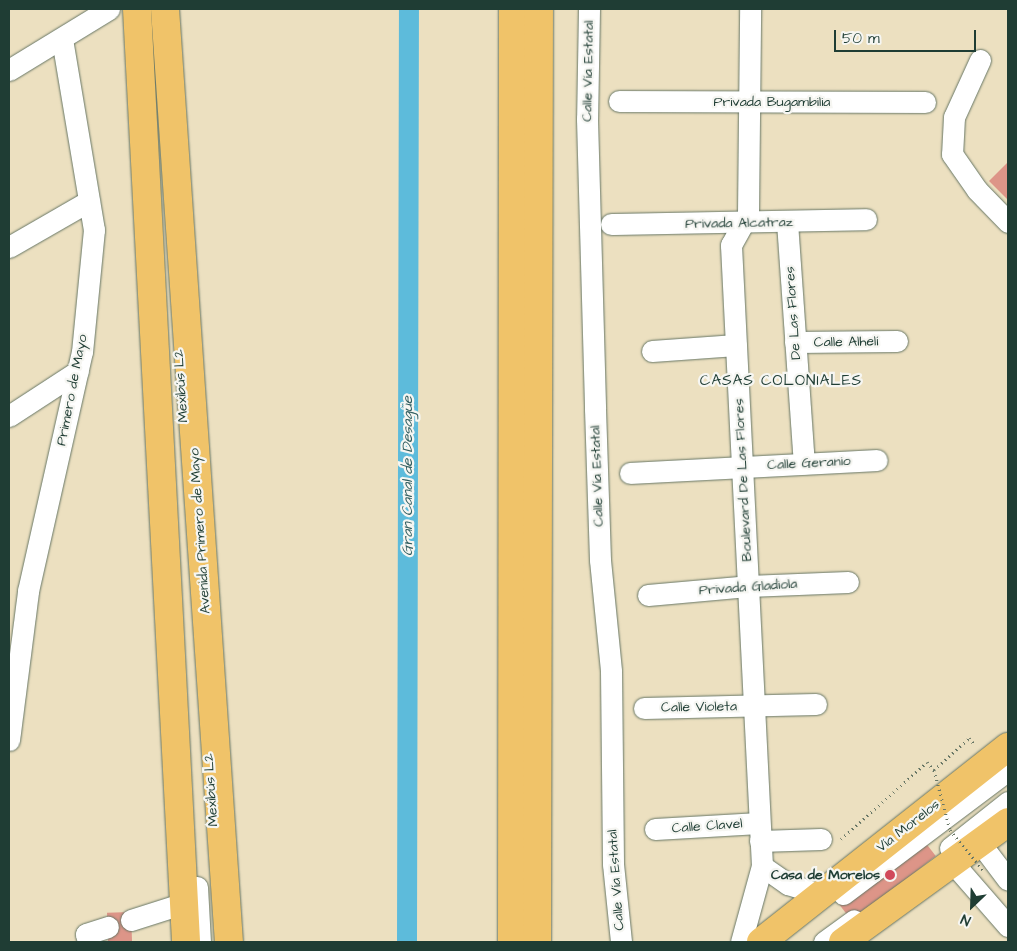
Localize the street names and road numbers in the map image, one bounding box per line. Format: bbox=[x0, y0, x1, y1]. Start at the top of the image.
street label: Calle Vía Estatal bbox=[579, 20, 597, 122]
street label: Privada Bugambilia bbox=[714, 94, 830, 110]
street label: Privada Alcatraz bbox=[685, 214, 793, 232]
street label: De Las Flores bbox=[781, 266, 805, 360]
street label: Primero de Mayo bbox=[53, 333, 91, 447]
street label: Calle Alhelí bbox=[814, 333, 878, 351]
street label: Mexibús L2 bbox=[170, 349, 192, 423]
street label: Boulevard De Las Flores bbox=[730, 398, 756, 562]
street label: Calle Vía Estatal bbox=[587, 425, 607, 527]
street label: Avenida Primero de Mayo bbox=[186, 448, 214, 614]
street label: Calle Geranio bbox=[767, 452, 851, 474]
street label: Privada Gladiola bbox=[698, 575, 798, 599]
street label: Calle Violeta bbox=[661, 698, 737, 716]
street label: Mexibús L2 bbox=[200, 753, 222, 827]
street label: Vía Morelos bbox=[873, 796, 943, 856]
street label: Calle Clavel bbox=[671, 815, 743, 837]
street label: Calle Vía Estatal bbox=[604, 829, 628, 931]

